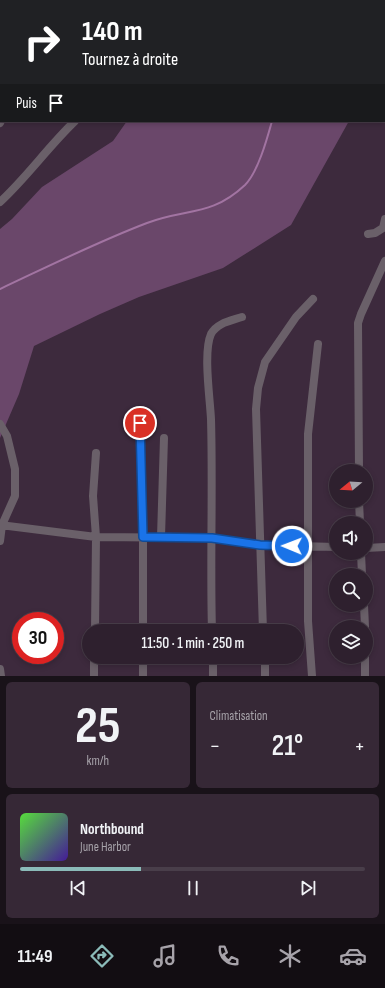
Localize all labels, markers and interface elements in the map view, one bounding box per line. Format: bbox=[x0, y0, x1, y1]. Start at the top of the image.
text: 140 m bbox=[82, 15, 143, 48]
icon: right bbox=[16, 16, 68, 68]
text: Tournez à droite bbox=[82, 49, 178, 70]
icon: arrive bbox=[45, 92, 67, 114]
text: Puis bbox=[16, 94, 37, 113]
pin bbox=[123, 406, 157, 440]
icon: arrive bbox=[129, 412, 151, 434]
north arrow bbox=[329, 464, 373, 508]
map controls bbox=[329, 464, 373, 664]
button: sound bbox=[329, 516, 373, 560]
position arrow bbox=[271, 525, 313, 567]
button: search bbox=[329, 568, 373, 612]
speed limit sign: 30 bbox=[12, 612, 64, 664]
button: layers bbox=[329, 620, 373, 664]
text: 11:50 · 1 min · 250 m bbox=[142, 634, 244, 653]
text: 25 bbox=[75, 695, 121, 758]
text: Climatisation bbox=[210, 708, 268, 724]
text: 21° bbox=[271, 728, 303, 764]
text: − bbox=[210, 733, 220, 760]
text: + bbox=[354, 733, 365, 760]
text: km/h bbox=[87, 753, 109, 769]
text: Northbound bbox=[80, 820, 144, 839]
text: June Harbor bbox=[80, 839, 131, 855]
icon: previous bbox=[67, 877, 89, 899]
icon: pause bbox=[182, 877, 204, 899]
icon: next bbox=[297, 877, 319, 899]
icon: directions bbox=[88, 942, 116, 970]
icon: music bbox=[151, 942, 179, 970]
icon: phone bbox=[214, 942, 242, 970]
icon: climate bbox=[276, 942, 304, 970]
icon: car bbox=[339, 942, 367, 970]
text: 11:49 bbox=[17, 946, 53, 967]

